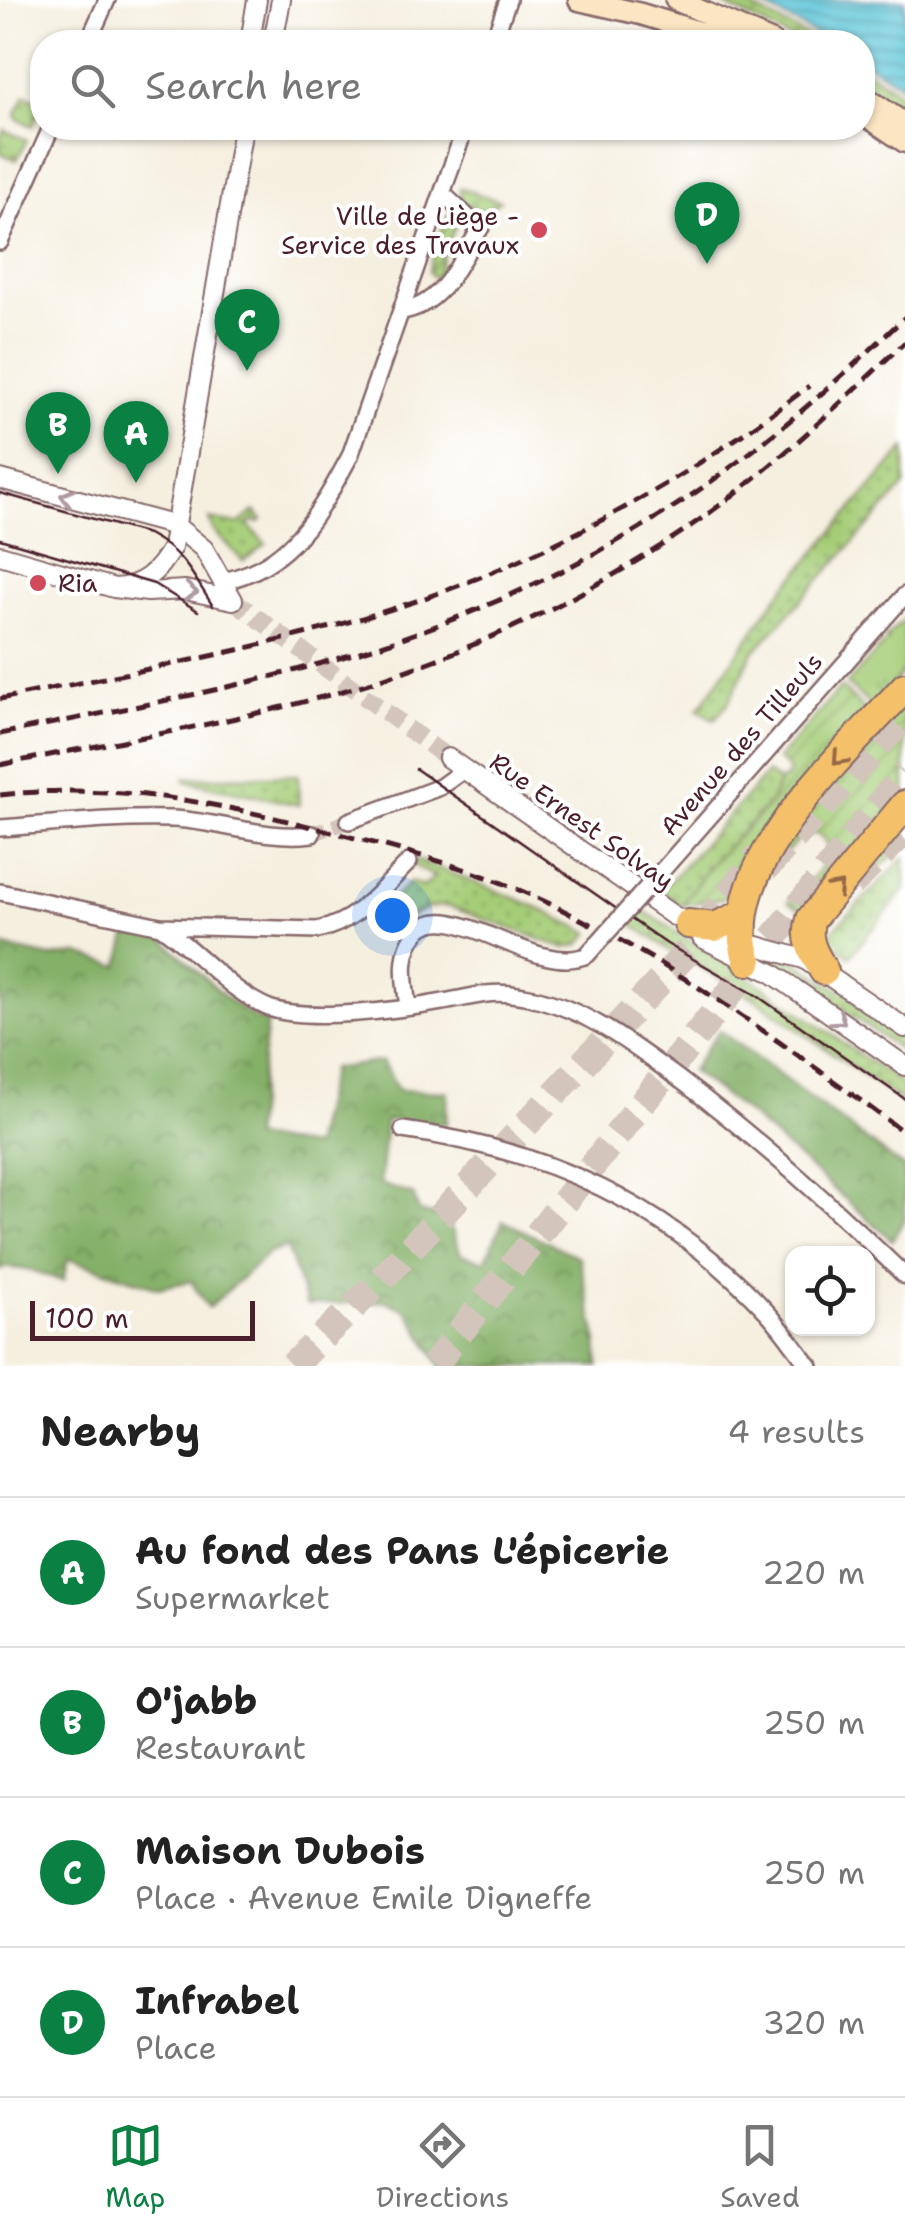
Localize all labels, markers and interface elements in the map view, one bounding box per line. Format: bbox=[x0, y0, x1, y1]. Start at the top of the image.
search box bbox=[30, 30, 875, 140]
icon: search bbox=[65, 58, 120, 113]
text: Search here bbox=[145, 60, 362, 111]
pin: D bbox=[674, 182, 740, 264]
place label: Ville de Liège - Service des Travaux bbox=[281, 199, 519, 262]
marker: Ville de Liège - Service des Travaux bbox=[528, 219, 550, 241]
pin: C bbox=[214, 288, 280, 371]
pin: B bbox=[26, 392, 90, 474]
pin: A bbox=[104, 400, 168, 483]
one-way arrow bbox=[59, 488, 76, 509]
place label: Ria bbox=[58, 566, 98, 600]
marker: Ria bbox=[27, 572, 49, 594]
one-way arrow bbox=[183, 581, 199, 603]
street label: Avenue des Tilleuls bbox=[652, 645, 830, 843]
street label: Rue Ernest Solvay bbox=[483, 745, 681, 897]
one-way arrow bbox=[833, 747, 851, 766]
one-way arrow bbox=[825, 881, 843, 900]
your location bbox=[367, 890, 418, 941]
one-way arrow bbox=[827, 1007, 846, 1025]
map controls bbox=[785, 1246, 875, 1336]
button: locate bbox=[785, 1246, 875, 1336]
scale bar bbox=[30, 1296, 255, 1340]
text: 100 m bbox=[45, 1299, 129, 1337]
text: Nearby bbox=[40, 1403, 200, 1459]
text: 4 results bbox=[728, 1410, 865, 1453]
text: Au fond des Pans L'épicerie bbox=[135, 1525, 669, 1576]
text: A bbox=[60, 1551, 85, 1594]
text: 220 m bbox=[762, 1551, 865, 1594]
text: Supermarket bbox=[135, 1576, 330, 1619]
text: O'jabb bbox=[135, 1675, 258, 1726]
text: B bbox=[63, 1701, 82, 1744]
text: 250 m bbox=[763, 1701, 865, 1744]
text: Restaurant bbox=[135, 1726, 306, 1769]
text: Maison Dubois bbox=[135, 1825, 425, 1876]
text: C bbox=[63, 1851, 82, 1894]
text: 250 m bbox=[763, 1851, 865, 1894]
text: Place · Avenue Emile Digneffe bbox=[135, 1876, 592, 1919]
text: Infrabel bbox=[135, 1975, 299, 2026]
text: D bbox=[61, 2001, 84, 2044]
text: 320 m bbox=[762, 2001, 865, 2044]
text: Place bbox=[135, 2026, 217, 2069]
tab: Map bbox=[105, 2118, 165, 2216]
tab: Directions bbox=[376, 2118, 509, 2216]
tab: Saved bbox=[720, 2118, 800, 2216]

